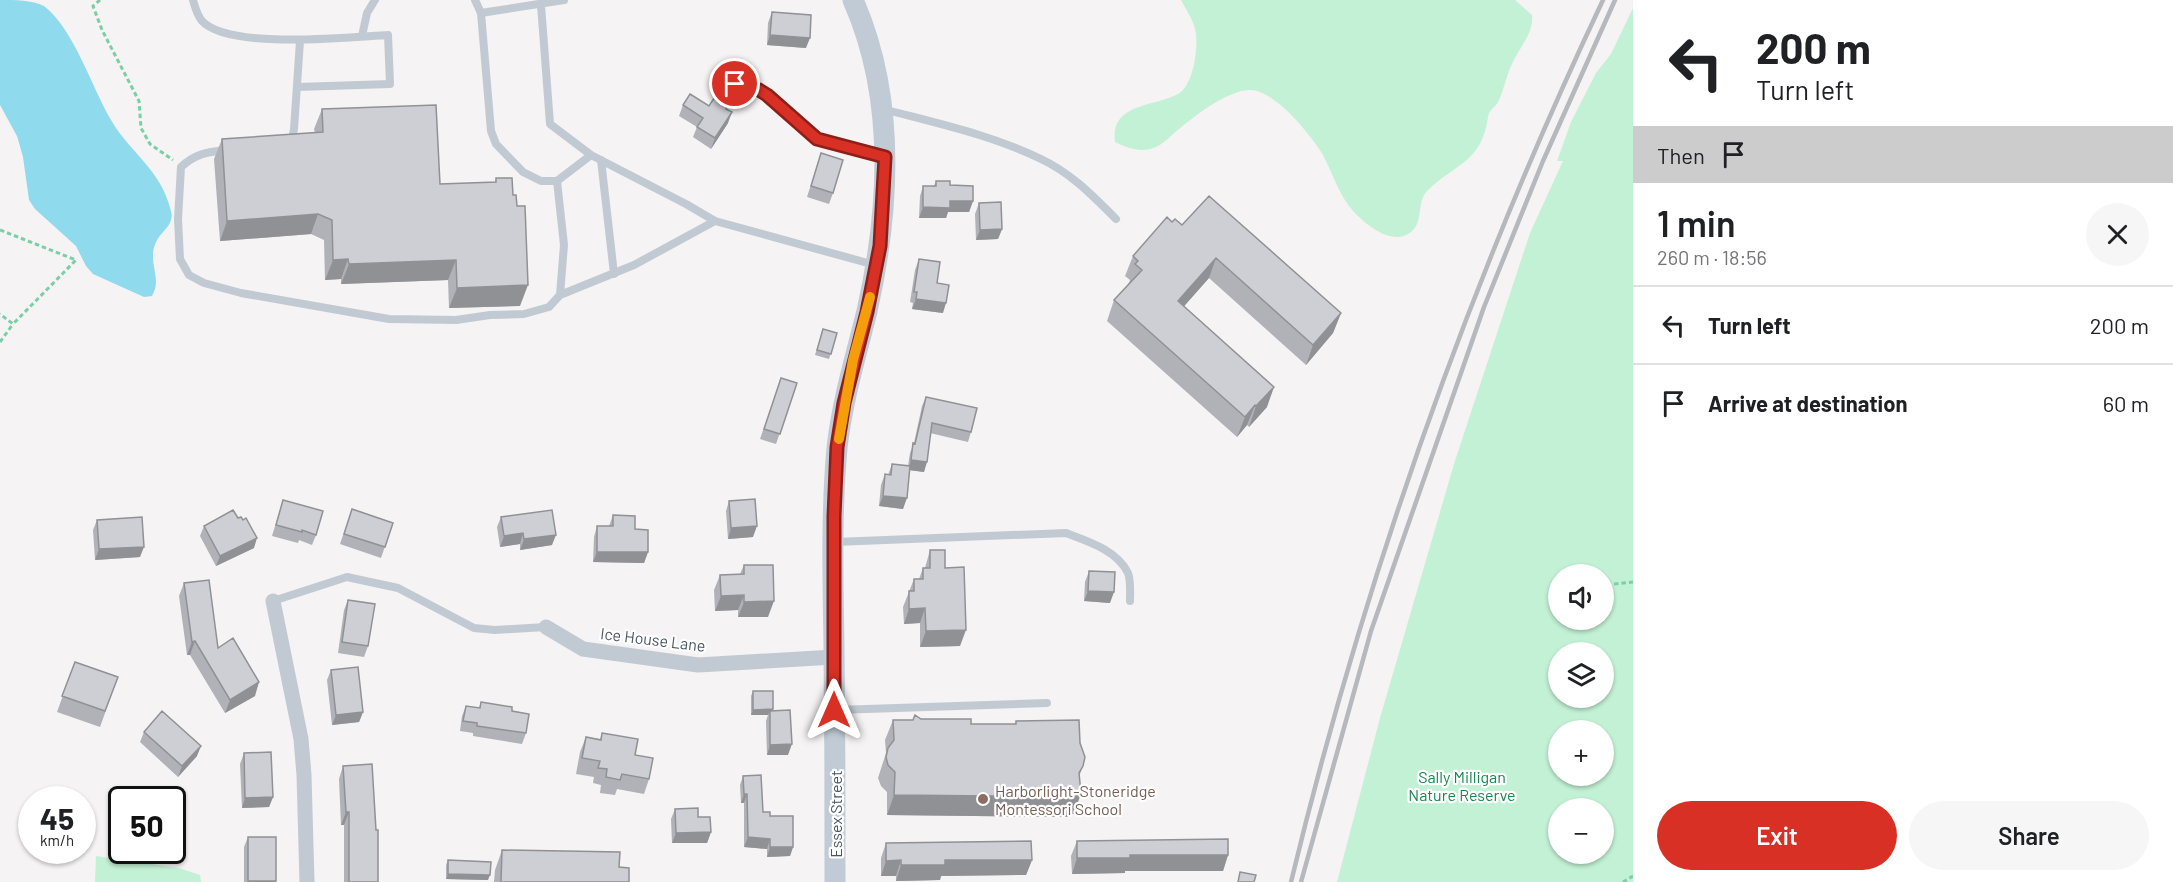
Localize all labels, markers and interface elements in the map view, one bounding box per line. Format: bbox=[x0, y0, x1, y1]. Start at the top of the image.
text: 200 m bbox=[1756, 22, 1871, 72]
icon: left bbox=[1657, 24, 1735, 102]
pin bbox=[709, 58, 760, 109]
icon: arrive bbox=[718, 67, 751, 100]
text: Turn left bbox=[1756, 73, 1854, 105]
icon: arrive bbox=[1717, 138, 1750, 171]
text: Then bbox=[1657, 142, 1705, 168]
text: 1 min bbox=[1657, 201, 1736, 244]
button: close bbox=[2086, 203, 2149, 266]
text: 260 m · 18:56 bbox=[1657, 245, 1767, 269]
icon: left bbox=[1657, 309, 1690, 342]
text: Turn left bbox=[1708, 312, 1791, 338]
text: 200 m bbox=[2090, 312, 2149, 338]
icon: arrive bbox=[1657, 387, 1690, 420]
text: Arrive at destination bbox=[1708, 390, 1907, 416]
text: 60 m bbox=[2103, 390, 2149, 416]
map controls bbox=[1548, 564, 1614, 864]
button: sound bbox=[1548, 564, 1614, 630]
street label: Ice House Lane bbox=[599, 623, 707, 655]
button: layers bbox=[1548, 642, 1614, 708]
position arrow bbox=[802, 678, 866, 742]
button: + bbox=[1548, 720, 1614, 786]
park label: Sally Milligan Nature Reserve bbox=[1408, 767, 1516, 804]
street label: Essex Street bbox=[826, 770, 845, 858]
place label: Harborlight-Stoneridge Montessori School bbox=[995, 781, 1156, 818]
speed limit sign: 50 bbox=[108, 786, 186, 864]
marker: Harborlight-Stoneridge Montessori School bbox=[976, 792, 990, 806]
button: − bbox=[1548, 798, 1614, 864]
text: 45 bbox=[40, 800, 74, 836]
button: Exit bbox=[1657, 801, 1897, 870]
button: Share bbox=[1909, 801, 2149, 870]
text: km/h bbox=[40, 831, 74, 849]

